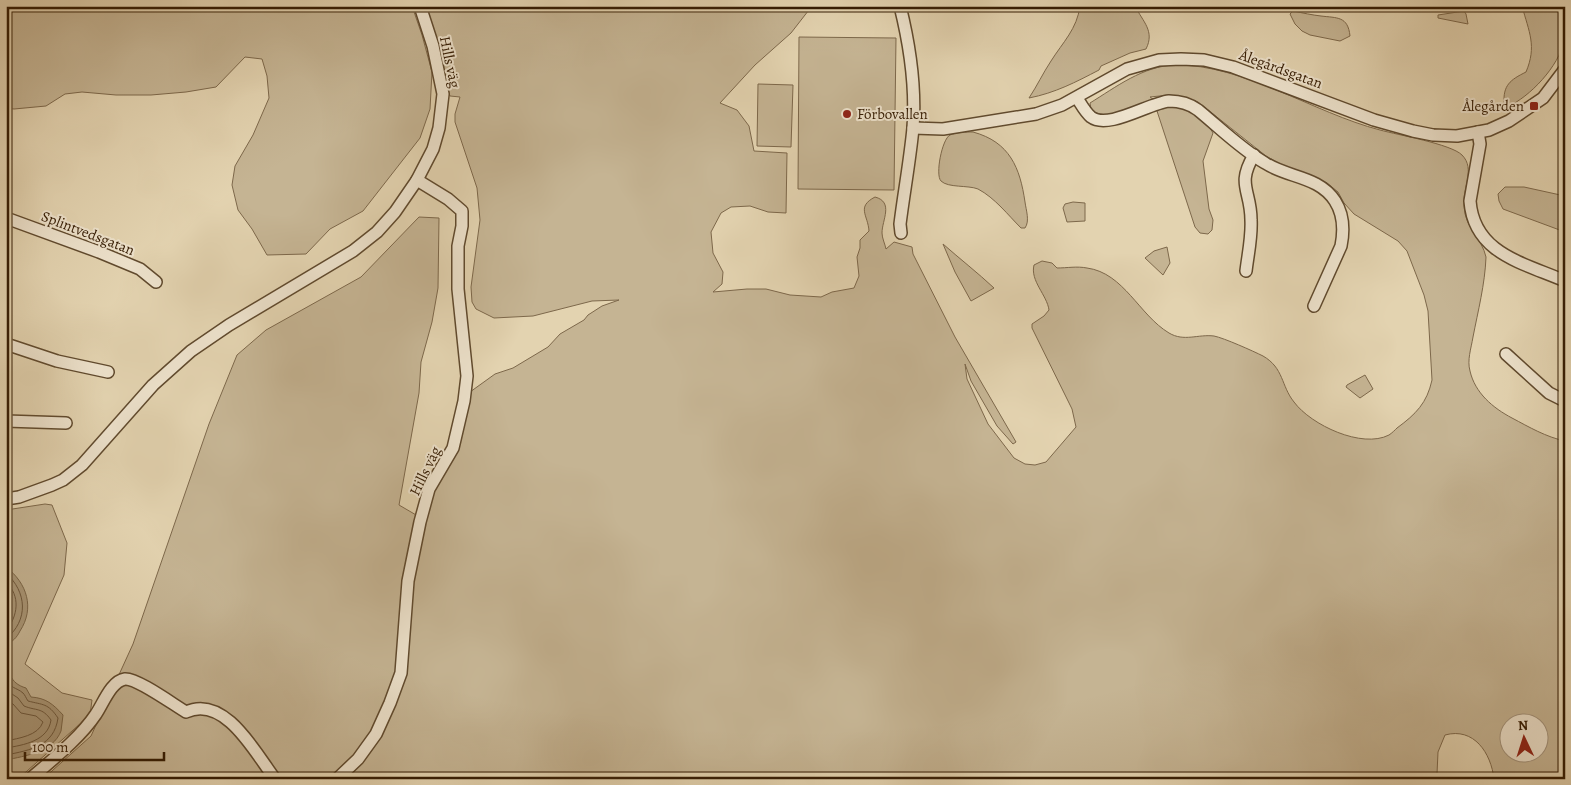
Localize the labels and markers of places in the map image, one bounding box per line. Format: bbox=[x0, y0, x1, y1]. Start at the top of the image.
place label: Ålegården bbox=[1461, 96, 1524, 116]
marker: Ålegården bbox=[1528, 100, 1540, 112]
place label: Förbovallen bbox=[857, 104, 928, 124]
marker: Förbovallen bbox=[841, 108, 853, 120]

